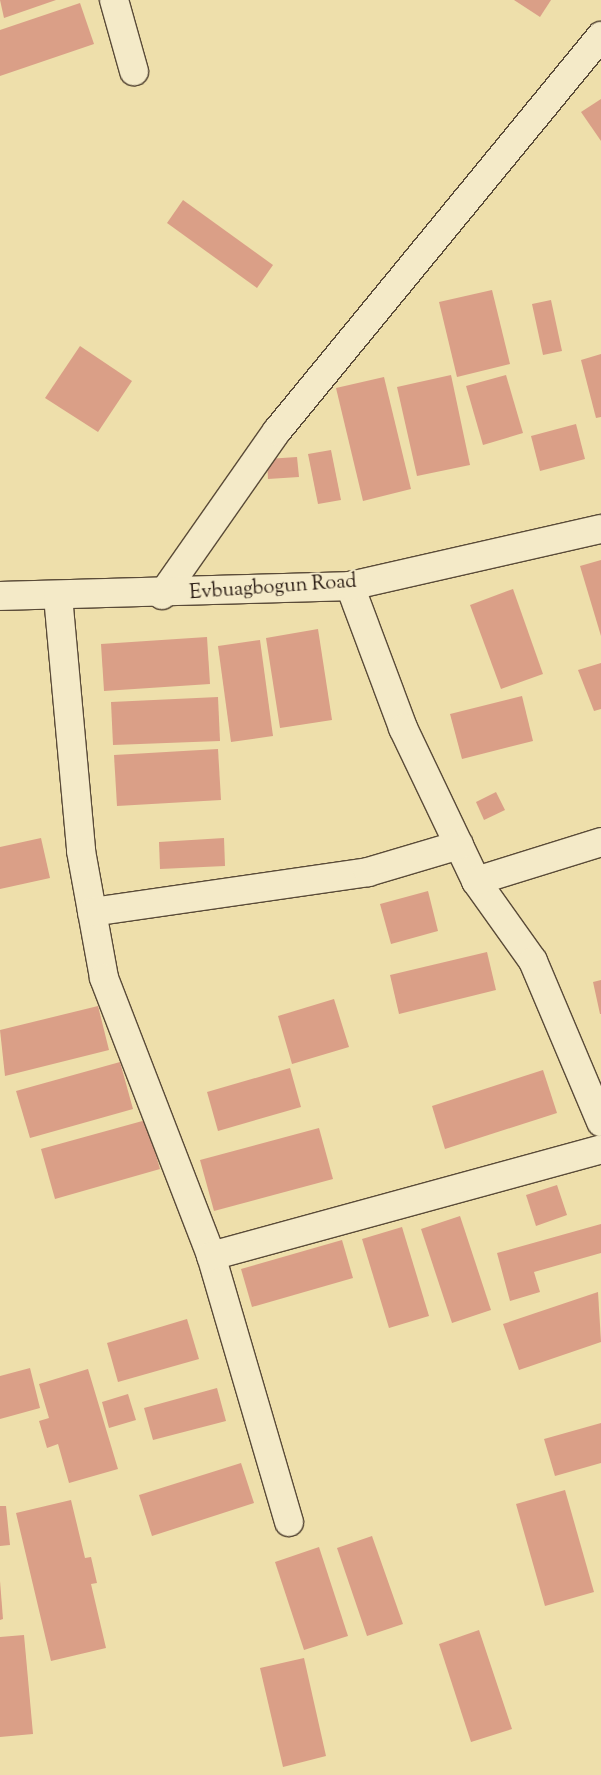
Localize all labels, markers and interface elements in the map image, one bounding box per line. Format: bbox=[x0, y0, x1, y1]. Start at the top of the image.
street label: Evbuagbogun Road bbox=[189, 570, 357, 606]

